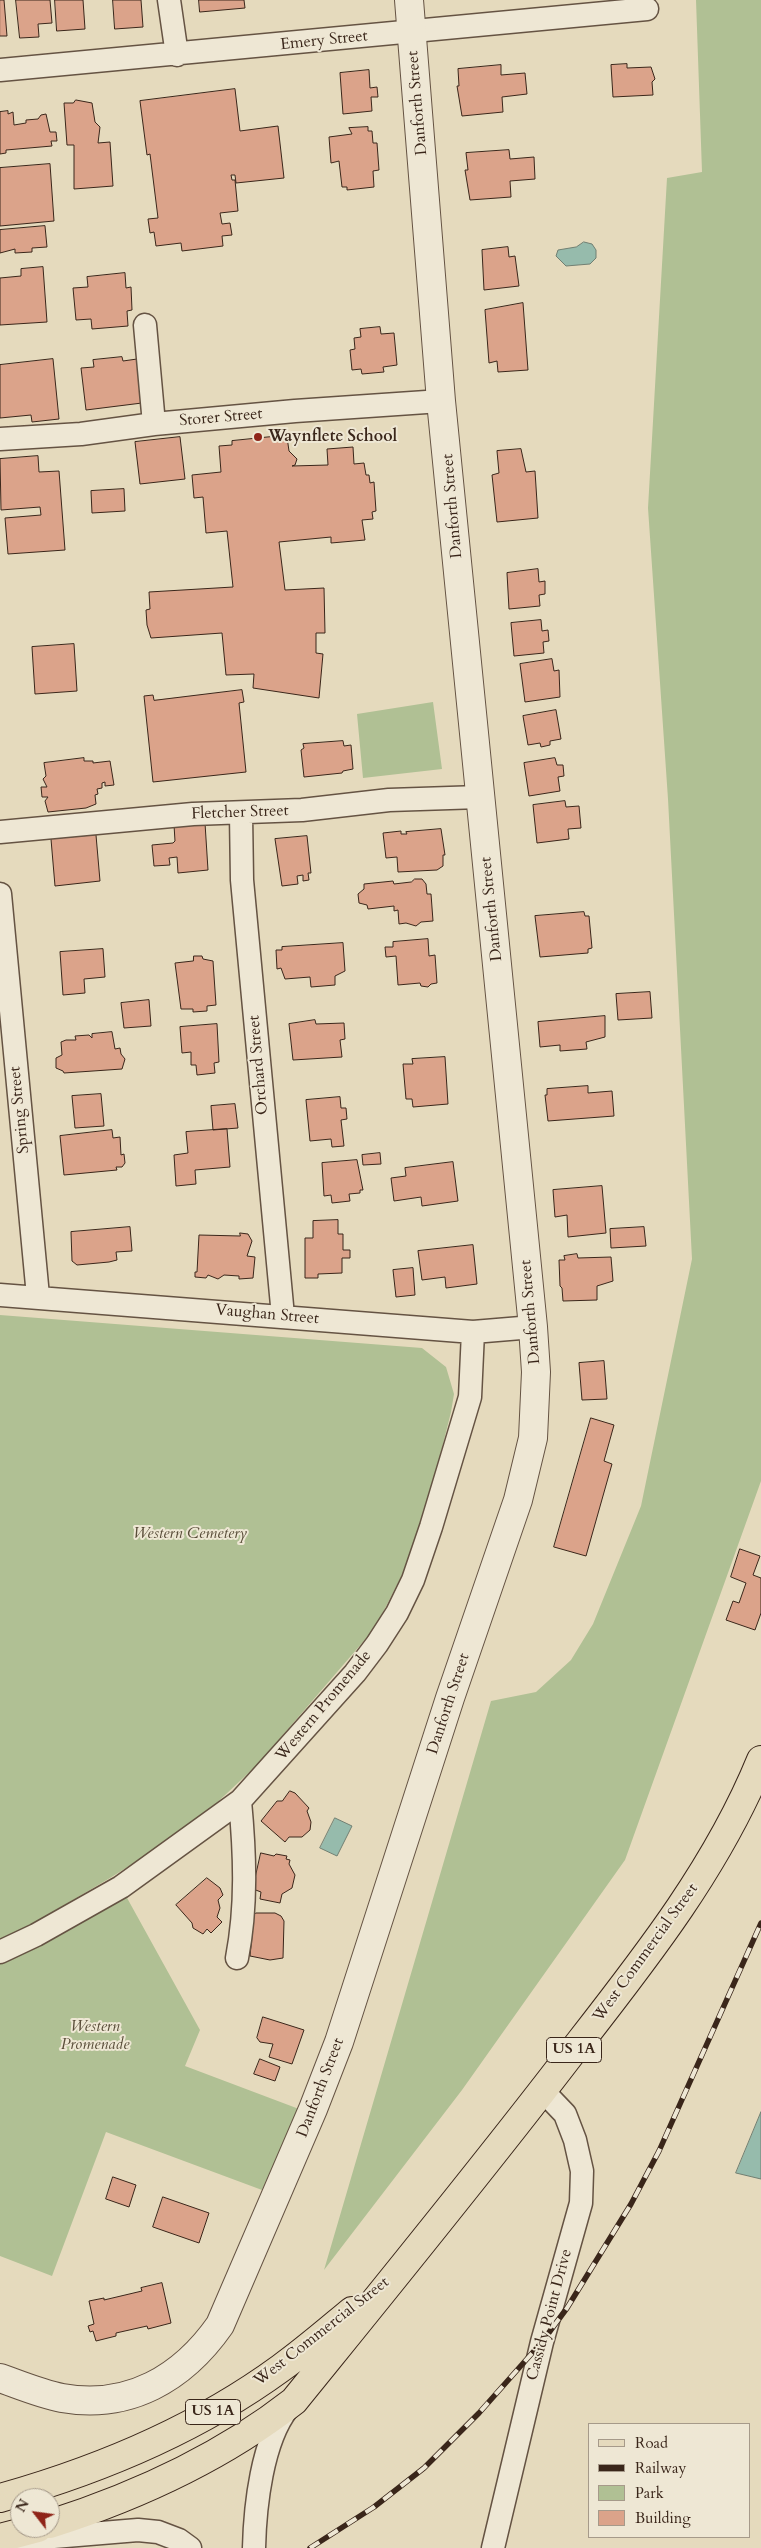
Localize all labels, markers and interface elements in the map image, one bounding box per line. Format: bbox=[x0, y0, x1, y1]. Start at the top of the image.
street label: Emery Street bbox=[279, 27, 369, 55]
street label: Danforth Street bbox=[404, 50, 432, 156]
street label: Storer Street bbox=[179, 405, 263, 431]
place label: Waynflete School bbox=[268, 427, 397, 447]
marker: Waynflete School bbox=[252, 431, 264, 443]
street label: Danforth Street bbox=[439, 453, 467, 559]
street label: Fletcher Street bbox=[191, 802, 289, 824]
street label: Danforth Street bbox=[477, 856, 507, 962]
street label: Orchard Street bbox=[245, 1014, 273, 1116]
street label: Spring Street bbox=[6, 1065, 34, 1155]
street label: Danforth Street bbox=[517, 1259, 545, 1365]
street label: Vaughan Street bbox=[214, 1301, 320, 1329]
park label: Western Cemetery bbox=[133, 1524, 247, 1544]
street label: Western Promenade bbox=[272, 1647, 376, 1765]
street label: Danforth Street bbox=[424, 1651, 474, 1757]
street label: West Commercial Street bbox=[589, 1880, 703, 2026]
park label: Western Promenade bbox=[61, 2017, 129, 2055]
street label: Danforth Street bbox=[293, 2036, 349, 2140]
road number: US 1A bbox=[546, 2038, 602, 2062]
street label: Cassidy Point Drive bbox=[523, 2247, 577, 2383]
street label: West Commercial Street bbox=[251, 2273, 393, 2391]
road number: US 1A bbox=[186, 2400, 240, 2424]
legend bbox=[588, 2423, 751, 2538]
text: Road bbox=[635, 2433, 668, 2453]
text: Railway bbox=[635, 2458, 686, 2478]
text: Park bbox=[635, 2483, 664, 2503]
north arrow bbox=[10, 2488, 60, 2538]
text: N bbox=[11, 2496, 34, 2516]
text: Building bbox=[635, 2508, 691, 2528]

